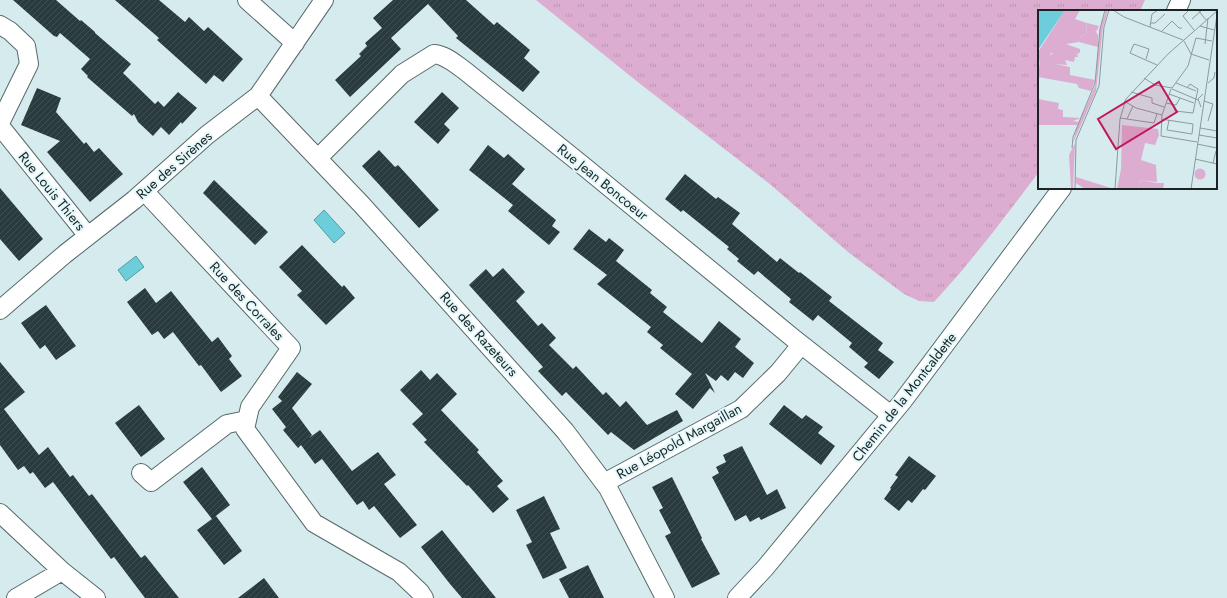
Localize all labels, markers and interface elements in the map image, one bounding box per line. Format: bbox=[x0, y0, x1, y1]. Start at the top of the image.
inset map bbox=[1038, 10, 1217, 189]
street label: Rue des Sirènes bbox=[132, 126, 217, 204]
street label: Rue Jean Boncoeur bbox=[553, 139, 653, 225]
street label: Rue Louis Thiers bbox=[14, 147, 90, 235]
street label: Rue des Corrales bbox=[205, 257, 289, 345]
street label: Rue des Razeteurs bbox=[435, 287, 523, 381]
street label: Chemin de la Montcaldette bbox=[847, 328, 961, 466]
street label: Rue Léopold Margaillan bbox=[613, 398, 745, 484]

